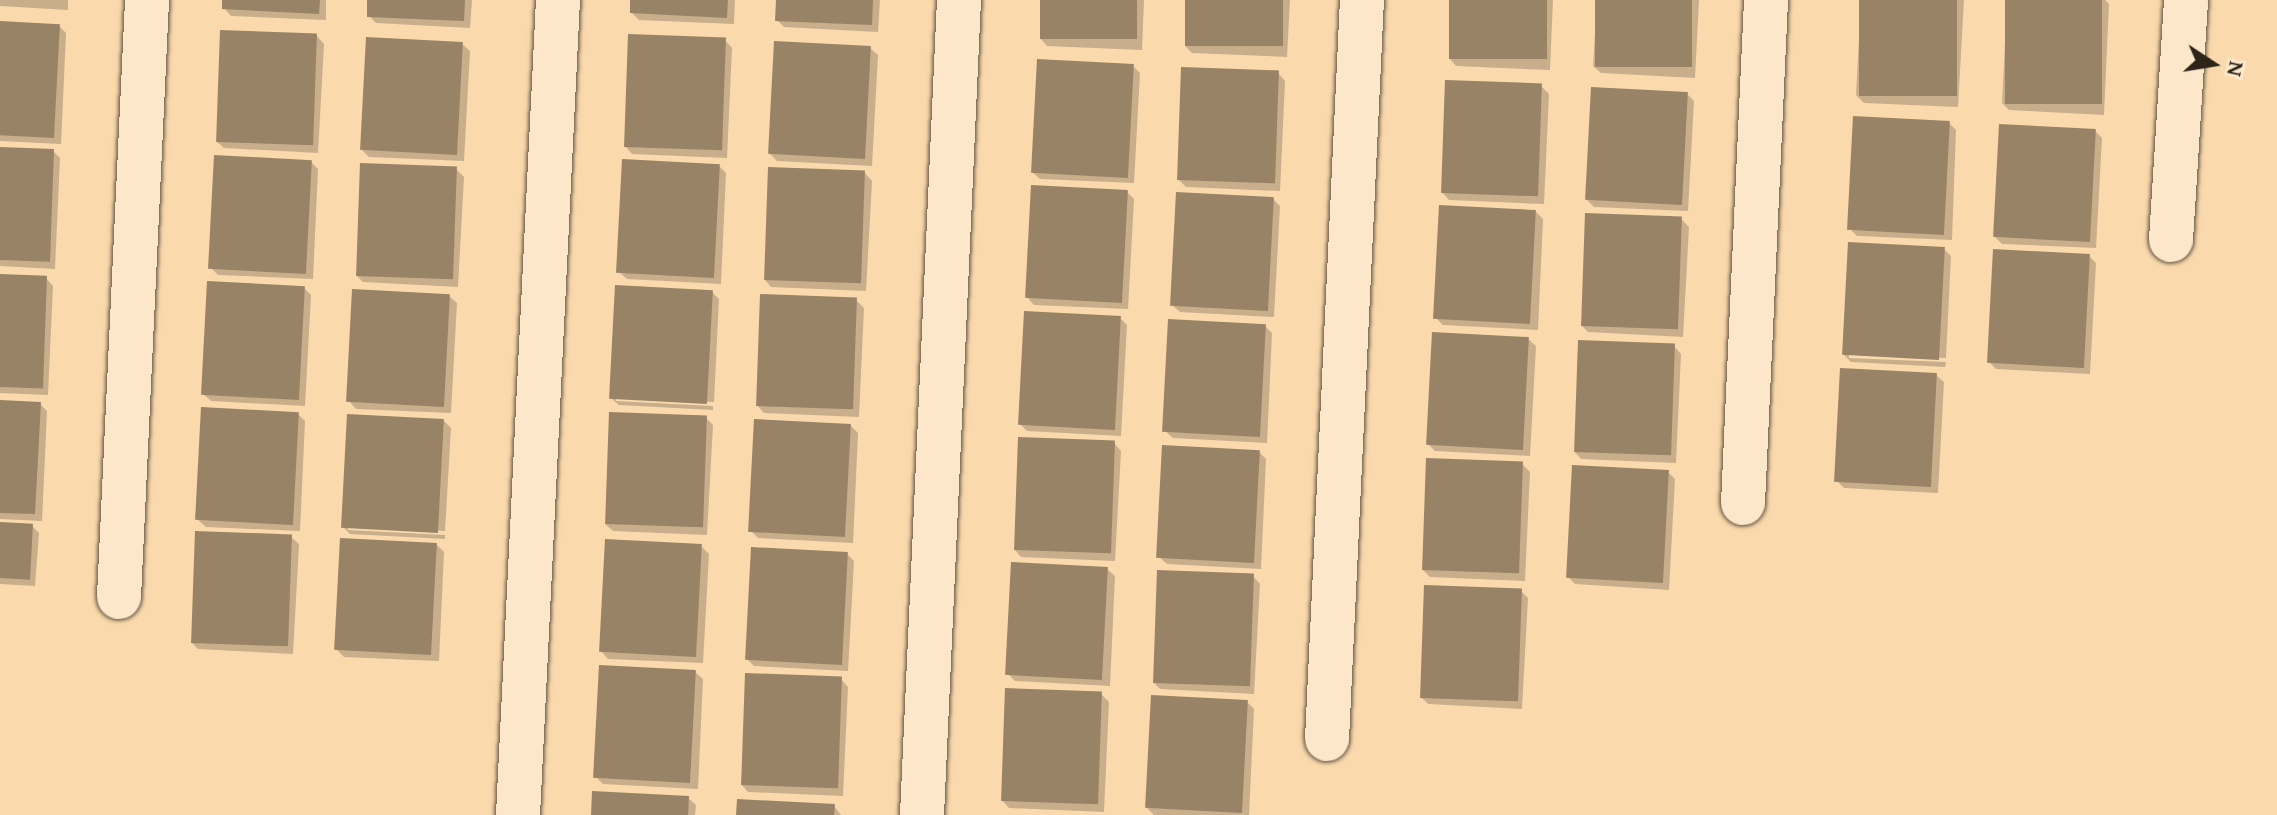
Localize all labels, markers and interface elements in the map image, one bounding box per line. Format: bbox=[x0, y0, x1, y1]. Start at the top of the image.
north arrow bbox=[2173, 24, 2253, 104]
text: N bbox=[2219, 58, 2254, 80]

